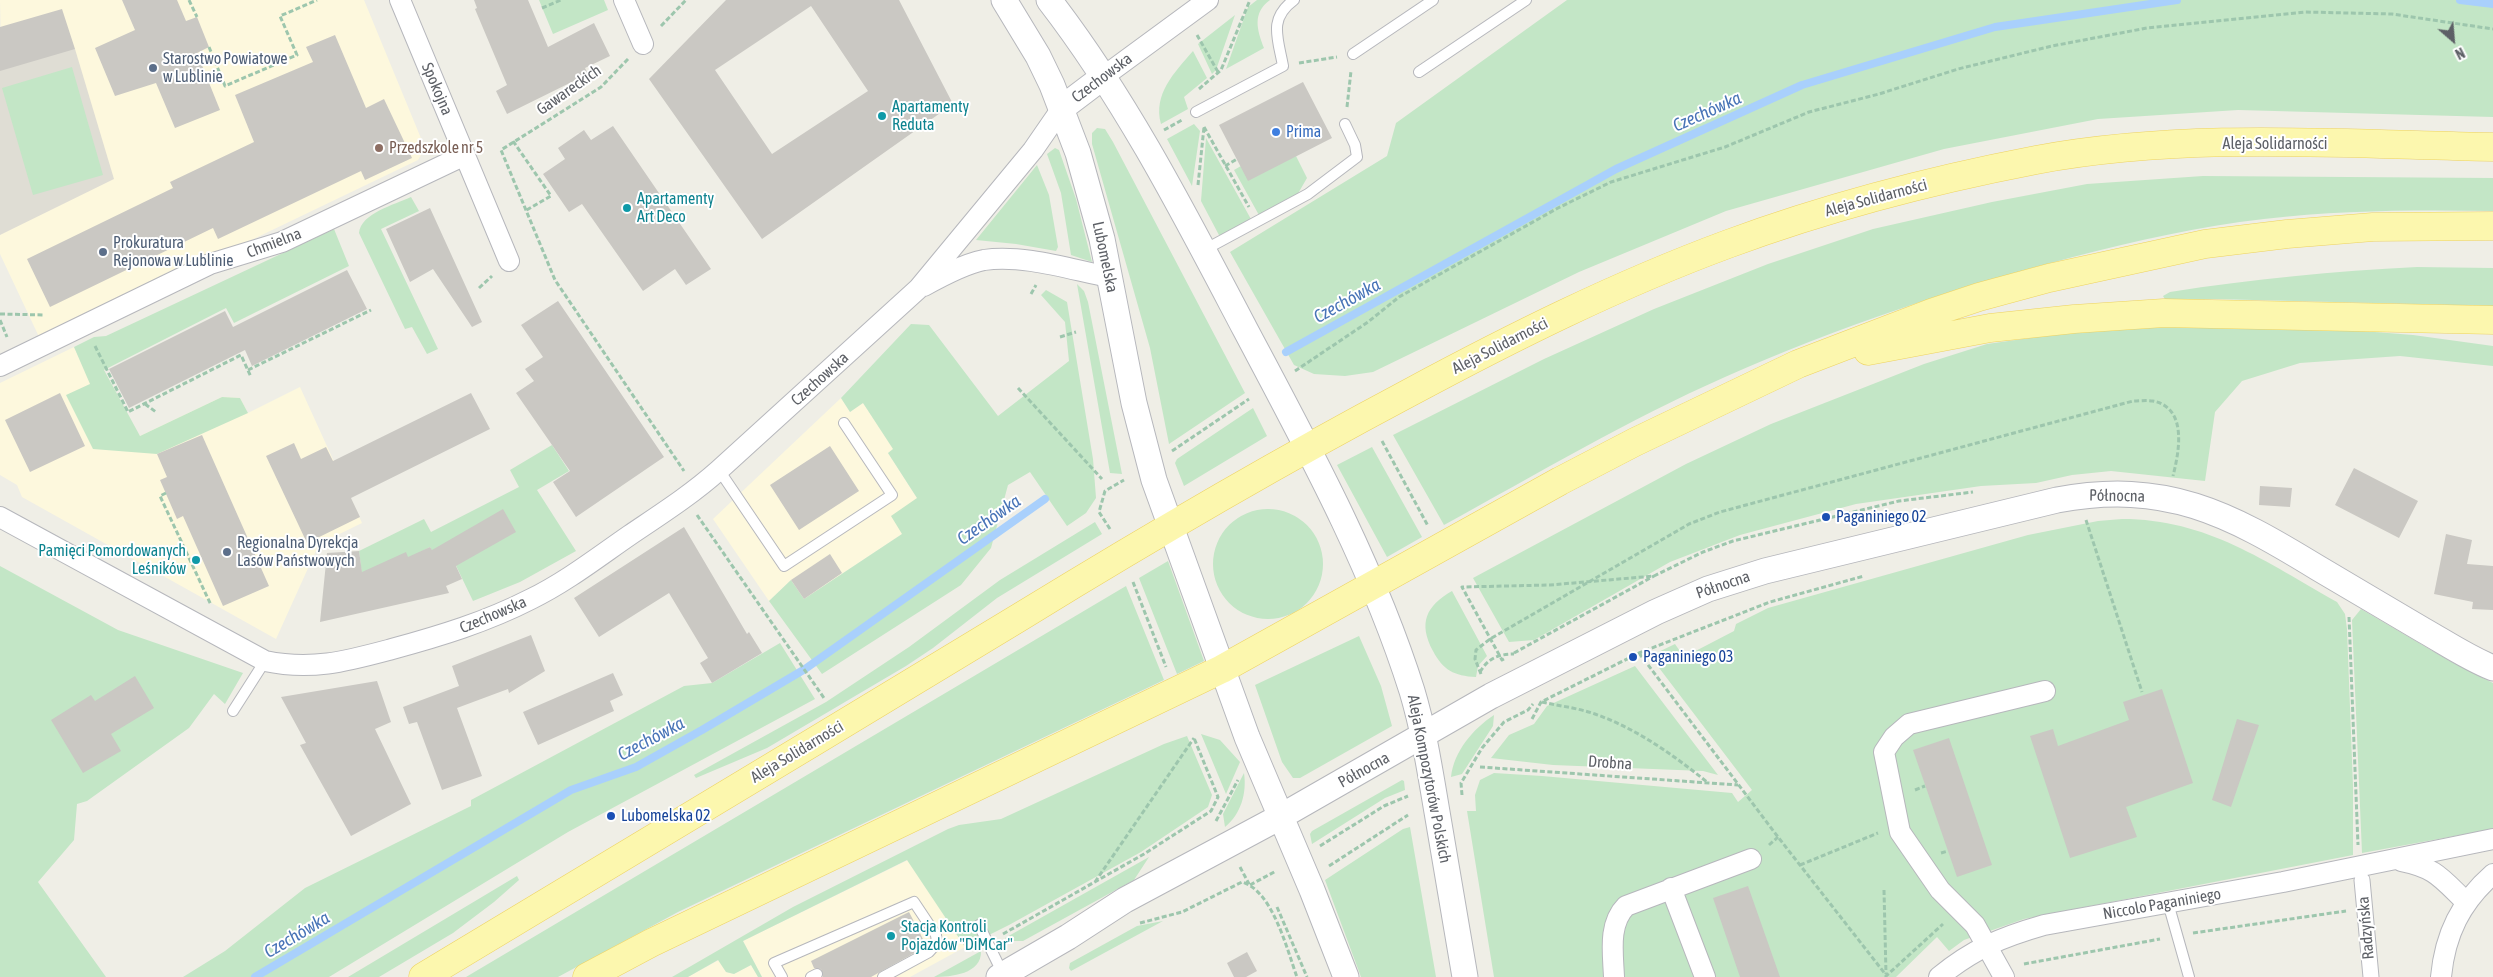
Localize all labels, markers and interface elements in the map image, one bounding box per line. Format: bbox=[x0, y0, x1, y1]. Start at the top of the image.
north arrow bbox=[2428, 15, 2478, 65]
text: N bbox=[2453, 44, 2467, 62]
place label: Starostwo Powiatowe w Lublinie bbox=[163, 49, 288, 87]
street label: Czechowska bbox=[1068, 49, 1136, 107]
street label: Spokojna bbox=[417, 60, 457, 118]
street label: Gawareckich bbox=[533, 61, 605, 119]
marker: Starostwo Powiatowe w Lublinie bbox=[147, 62, 159, 74]
water label: Czechówka bbox=[1669, 87, 1745, 137]
place label: Apartamenty Reduta bbox=[892, 97, 969, 135]
marker: Apartamenty Reduta bbox=[876, 110, 888, 122]
place label: Prima bbox=[1286, 122, 1321, 142]
marker: Prima bbox=[1270, 126, 1282, 138]
street label: Aleja Solidarności bbox=[2223, 134, 2327, 154]
place label: Przedszkole nr 5 bbox=[389, 138, 483, 158]
marker: Przedszkole nr 5 bbox=[373, 142, 385, 154]
street label: Aleja Solidarności bbox=[1823, 175, 1929, 221]
place label: Apartamenty Art Deco bbox=[637, 189, 714, 227]
marker: Apartamenty Art Deco bbox=[621, 202, 633, 214]
street label: Lubomelska bbox=[1088, 220, 1122, 294]
street label: Chmielna bbox=[244, 224, 304, 262]
place label: Prokuratura Rejonowa w Lublinie bbox=[113, 233, 233, 271]
marker: Prokuratura Rejonowa w Lublinie bbox=[97, 246, 109, 258]
water label: Czechówka bbox=[1310, 274, 1384, 328]
street label: Aleja Solidarności bbox=[1449, 314, 1551, 378]
street label: Czechowska bbox=[787, 348, 853, 410]
street label: Północna bbox=[2089, 486, 2145, 506]
water label: Czechówka bbox=[953, 490, 1025, 550]
place label: Paganiniego 02 bbox=[1836, 507, 1926, 527]
marker: Paganiniego 02 bbox=[1820, 511, 1832, 523]
place label: Regionalna Dyrekcja Lasów Państwowych bbox=[237, 533, 358, 571]
place label: Pamięci Pomordowanych Leśników bbox=[38, 541, 186, 579]
marker: Regionalna Dyrekcja Lasów Państwowych bbox=[221, 546, 233, 558]
marker: Pamięci Pomordowanych Leśników bbox=[190, 554, 202, 566]
street label: Północna bbox=[1693, 567, 1753, 603]
street label: Czechowska bbox=[457, 592, 529, 638]
place label: Paganiniego 03 bbox=[1643, 647, 1733, 667]
marker: Paganiniego 03 bbox=[1627, 651, 1639, 663]
street label: Aleja Kompozytorów Polskich bbox=[1403, 693, 1455, 865]
water label: Czechówka bbox=[614, 712, 688, 766]
street label: Aleja Solidarności bbox=[747, 717, 847, 787]
street label: Północna bbox=[1335, 748, 1393, 792]
street label: Drobna bbox=[1587, 752, 1633, 774]
place label: Lubomelska 02 bbox=[621, 806, 710, 826]
marker: Lubomelska 02 bbox=[605, 810, 617, 822]
street label: Niccolo Paganiniego bbox=[2102, 884, 2222, 924]
street label: Radzyńska bbox=[2354, 896, 2378, 960]
water label: Czechówka bbox=[260, 907, 334, 963]
place label: Stacja Kontroli Pojazdów "DiMCar" bbox=[901, 917, 1013, 955]
marker: Stacja Kontroli Pojazdów "DiMCar" bbox=[885, 930, 897, 942]

